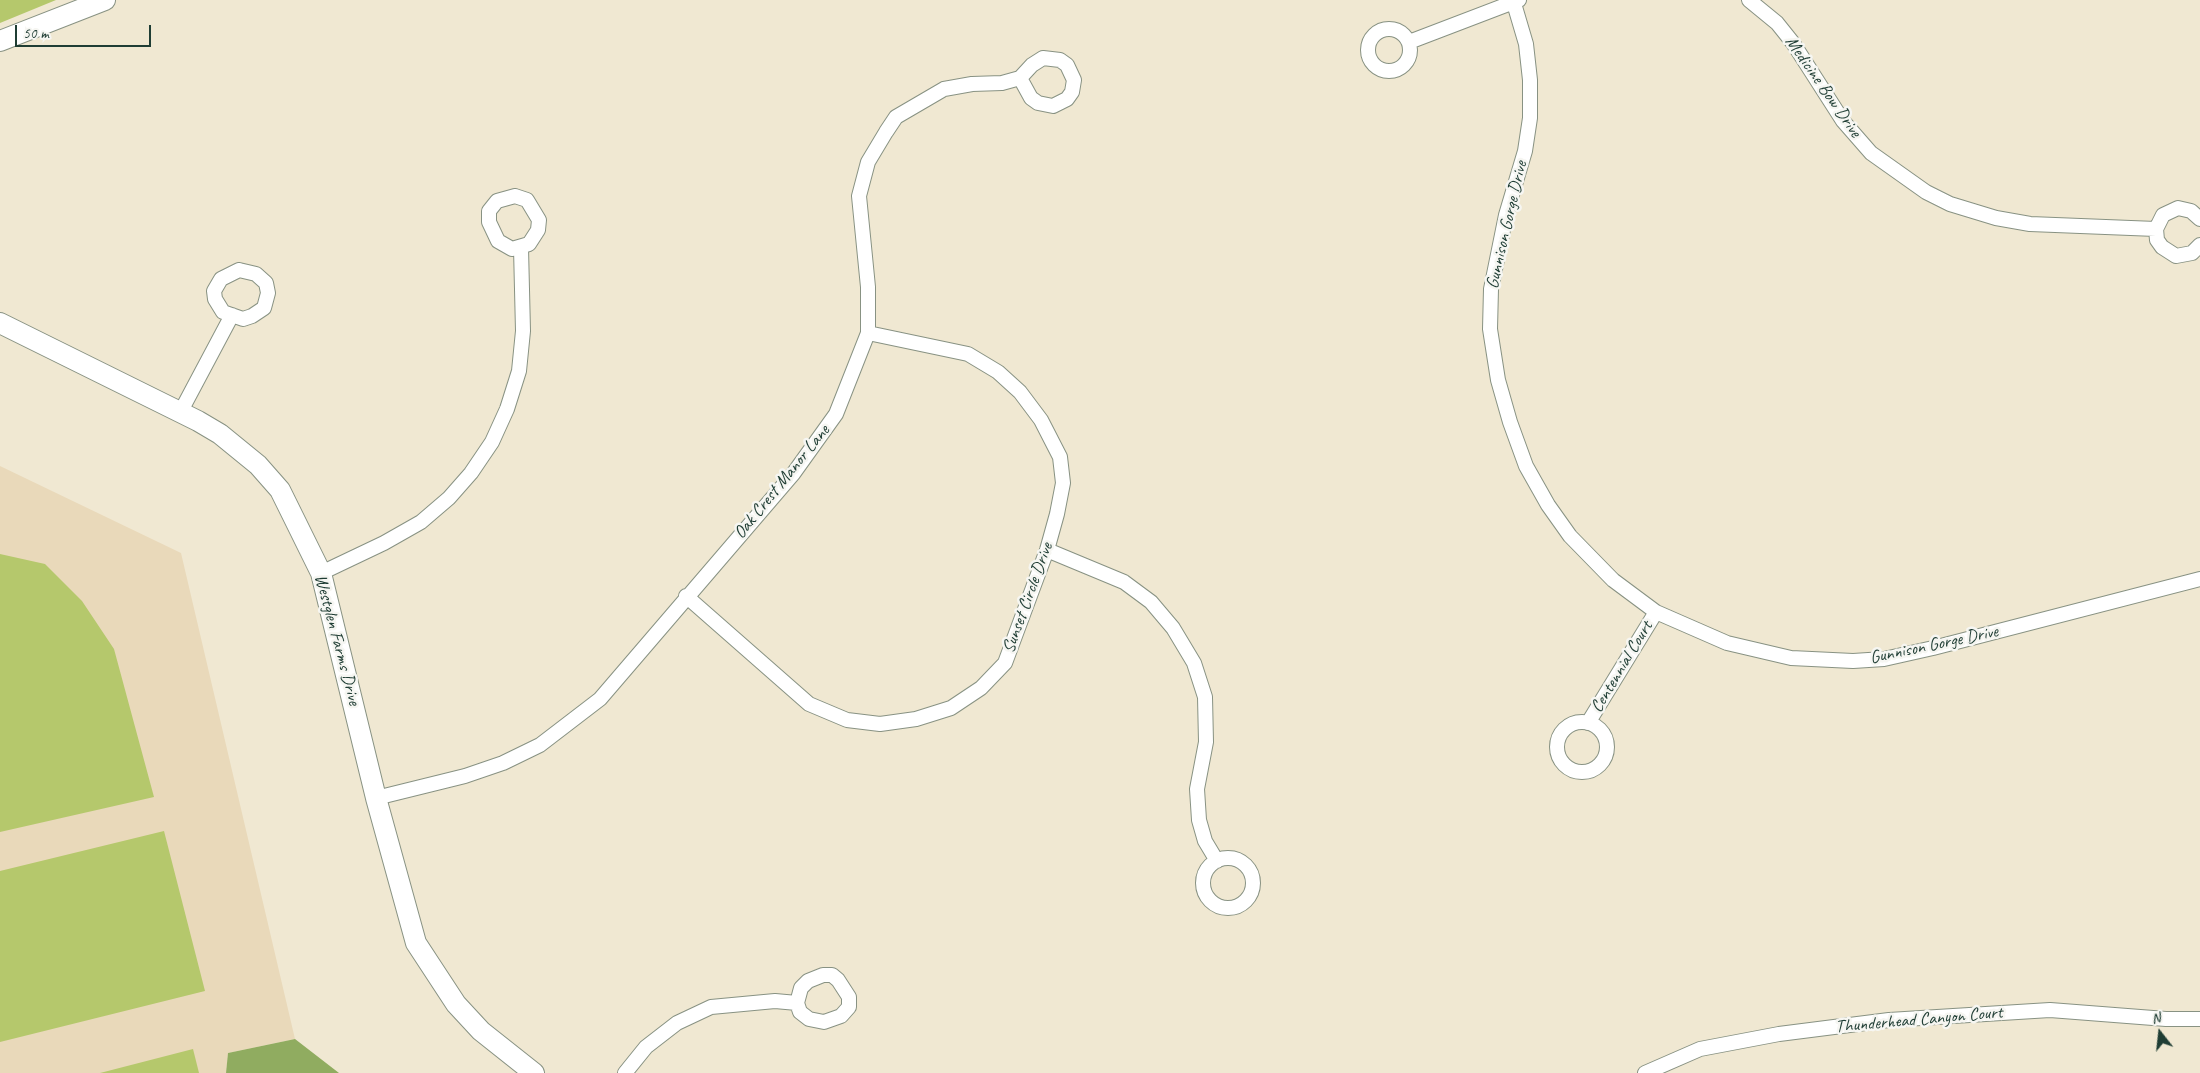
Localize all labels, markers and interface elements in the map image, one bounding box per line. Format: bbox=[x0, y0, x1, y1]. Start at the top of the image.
scale bar bbox=[18, 15, 154, 47]
text: 50 m bbox=[23, 24, 49, 43]
street label: Medicine Bow Drive bbox=[1780, 32, 1866, 142]
street label: Gunnison Gorge Drive bbox=[1482, 159, 1532, 291]
street label: Oak Crest Manor Lane bbox=[729, 421, 835, 543]
street label: Sunset Circle Drive bbox=[998, 540, 1058, 656]
street label: Westglen Farms Drive bbox=[309, 572, 365, 708]
street label: Centennial Court bbox=[1586, 617, 1658, 717]
street label: Gunnison Gorge Drive bbox=[1868, 621, 2000, 669]
street label: Thunderhead Canyon Court bbox=[1834, 1002, 2004, 1038]
north arrow bbox=[2135, 1008, 2185, 1058]
text: N bbox=[2149, 1009, 2162, 1027]

